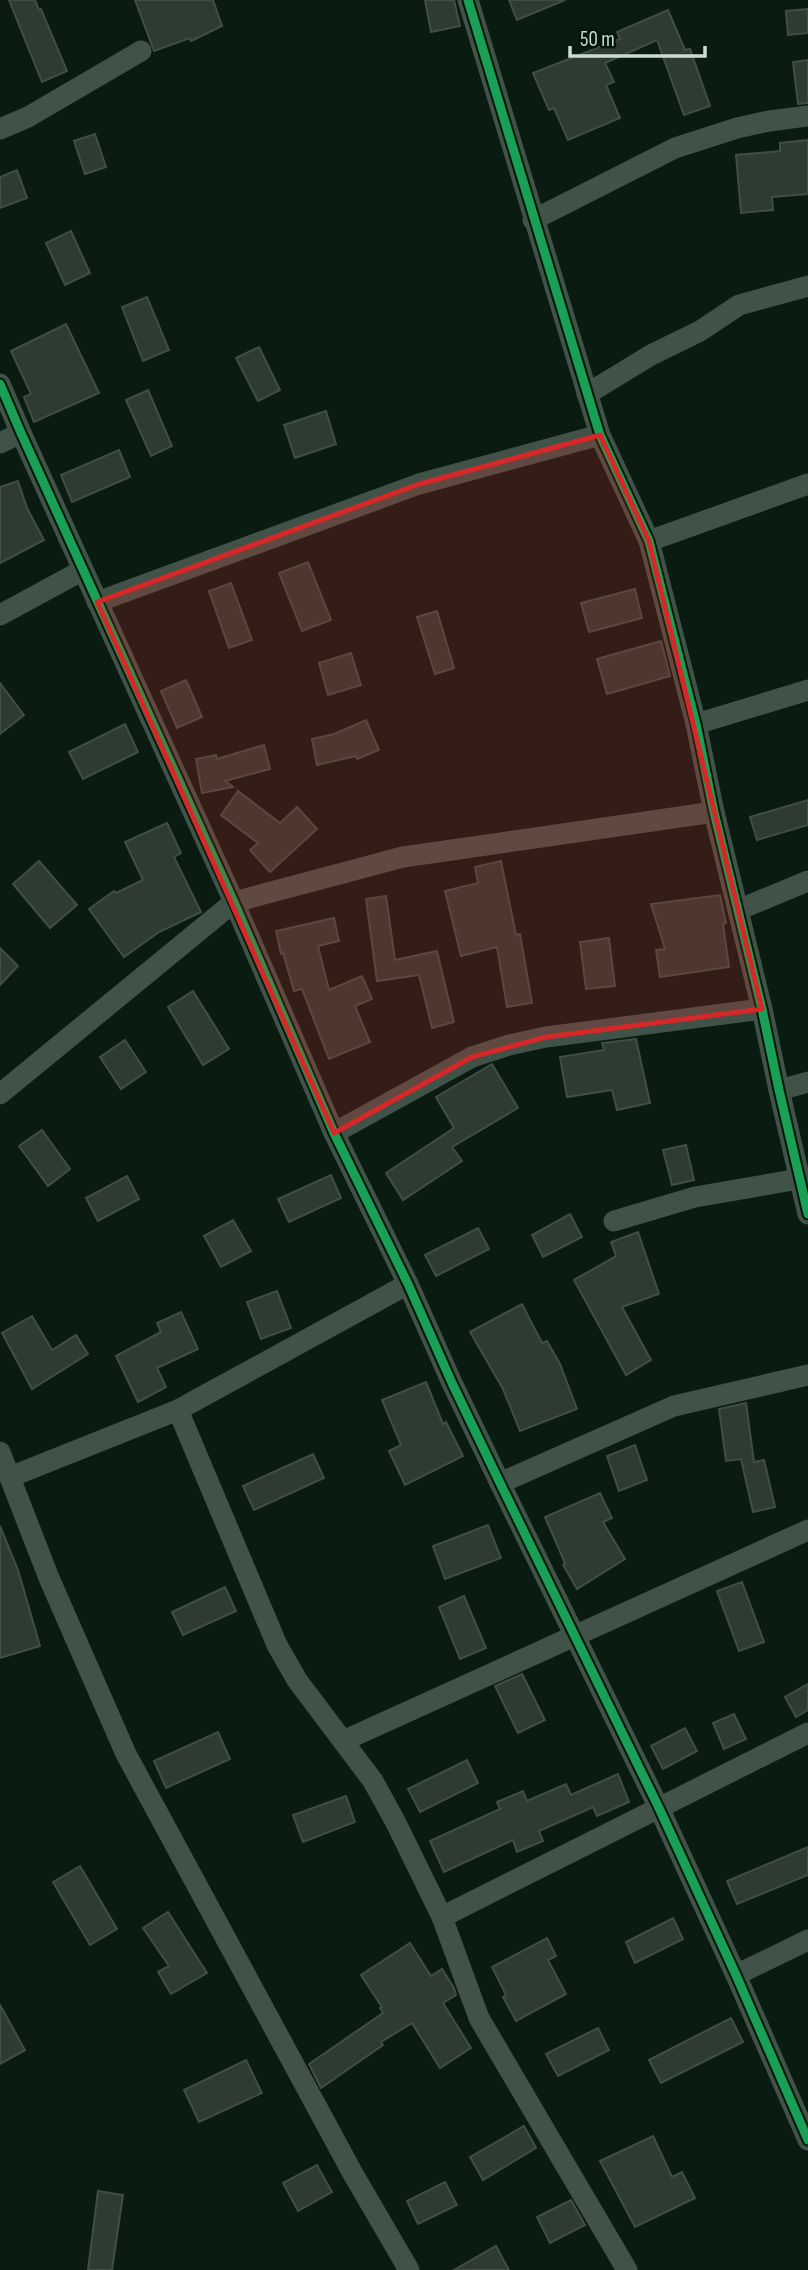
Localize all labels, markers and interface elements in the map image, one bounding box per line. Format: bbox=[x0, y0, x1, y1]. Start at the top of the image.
scale bar bbox=[570, 14, 705, 58]
text: 50 m bbox=[580, 27, 615, 52]

